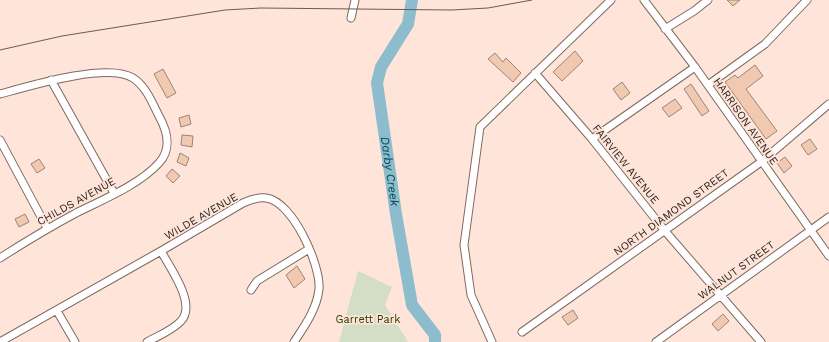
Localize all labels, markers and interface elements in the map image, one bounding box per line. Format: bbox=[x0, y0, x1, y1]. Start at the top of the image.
street label: HARRISON AVENUE bbox=[711, 75, 781, 167]
street label: FAIRVIEW AVENUE bbox=[590, 122, 662, 207]
water label: Darby Creek bbox=[378, 136, 402, 208]
street label: NORTH DIAMOND STREET bbox=[611, 166, 732, 259]
street label: CHILDS AVENUE bbox=[35, 175, 118, 228]
street label: WILDE AVENUE bbox=[162, 190, 240, 243]
street label: WALNUT STREET bbox=[696, 238, 777, 302]
park label: Garrett Park bbox=[335, 313, 401, 326]

